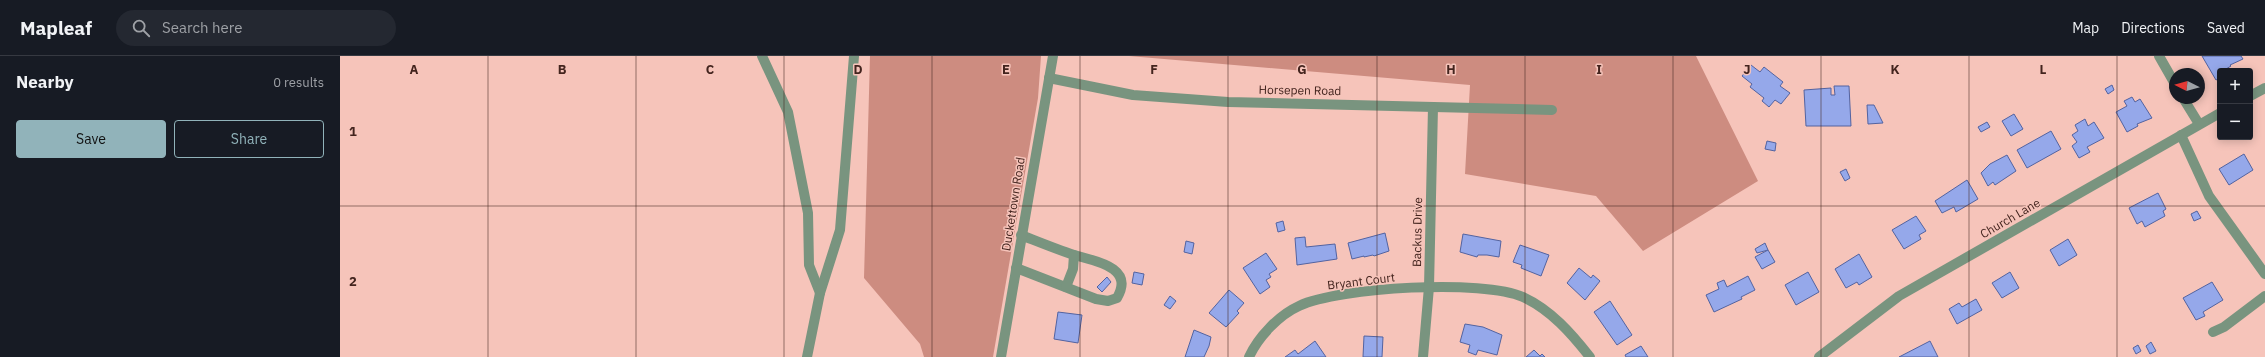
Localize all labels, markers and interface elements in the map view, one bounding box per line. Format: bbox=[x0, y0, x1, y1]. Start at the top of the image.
search box bbox=[116, 10, 396, 46]
text: Mapleaf bbox=[20, 16, 92, 40]
icon: search bbox=[130, 17, 152, 39]
text: Search here bbox=[162, 18, 242, 37]
text: Map bbox=[2072, 19, 2099, 37]
text: Directions bbox=[2121, 19, 2185, 37]
text: Saved bbox=[2207, 19, 2245, 37]
text: A bbox=[410, 61, 419, 78]
text: B bbox=[558, 61, 567, 78]
text: C bbox=[706, 61, 715, 78]
text: D bbox=[853, 61, 863, 78]
text: E bbox=[1002, 61, 1010, 78]
text: F bbox=[1150, 61, 1158, 78]
text: G bbox=[1297, 61, 1307, 78]
text: H bbox=[1446, 61, 1456, 78]
text: I bbox=[1596, 61, 1602, 78]
text: J bbox=[1743, 61, 1751, 78]
text: K bbox=[1890, 61, 1900, 78]
text: L bbox=[2040, 61, 2047, 78]
north arrow bbox=[2169, 68, 2205, 104]
map controls bbox=[2217, 68, 2253, 140]
button: + bbox=[2217, 68, 2253, 104]
text: Nearby bbox=[16, 71, 74, 93]
text: 0 results bbox=[273, 74, 324, 91]
street label: Horsepen Road bbox=[1258, 82, 1342, 98]
button: − bbox=[2217, 104, 2253, 140]
button: Save bbox=[16, 120, 166, 158]
button: Share bbox=[174, 120, 324, 158]
text: 1 bbox=[349, 123, 357, 140]
street label: Duckettown Road bbox=[998, 156, 1028, 252]
street label: Church Lane bbox=[1977, 195, 2043, 241]
street label: Backus Drive bbox=[1409, 197, 1425, 267]
street label: Bryant Court bbox=[1326, 269, 1396, 293]
text: 2 bbox=[349, 273, 357, 290]

